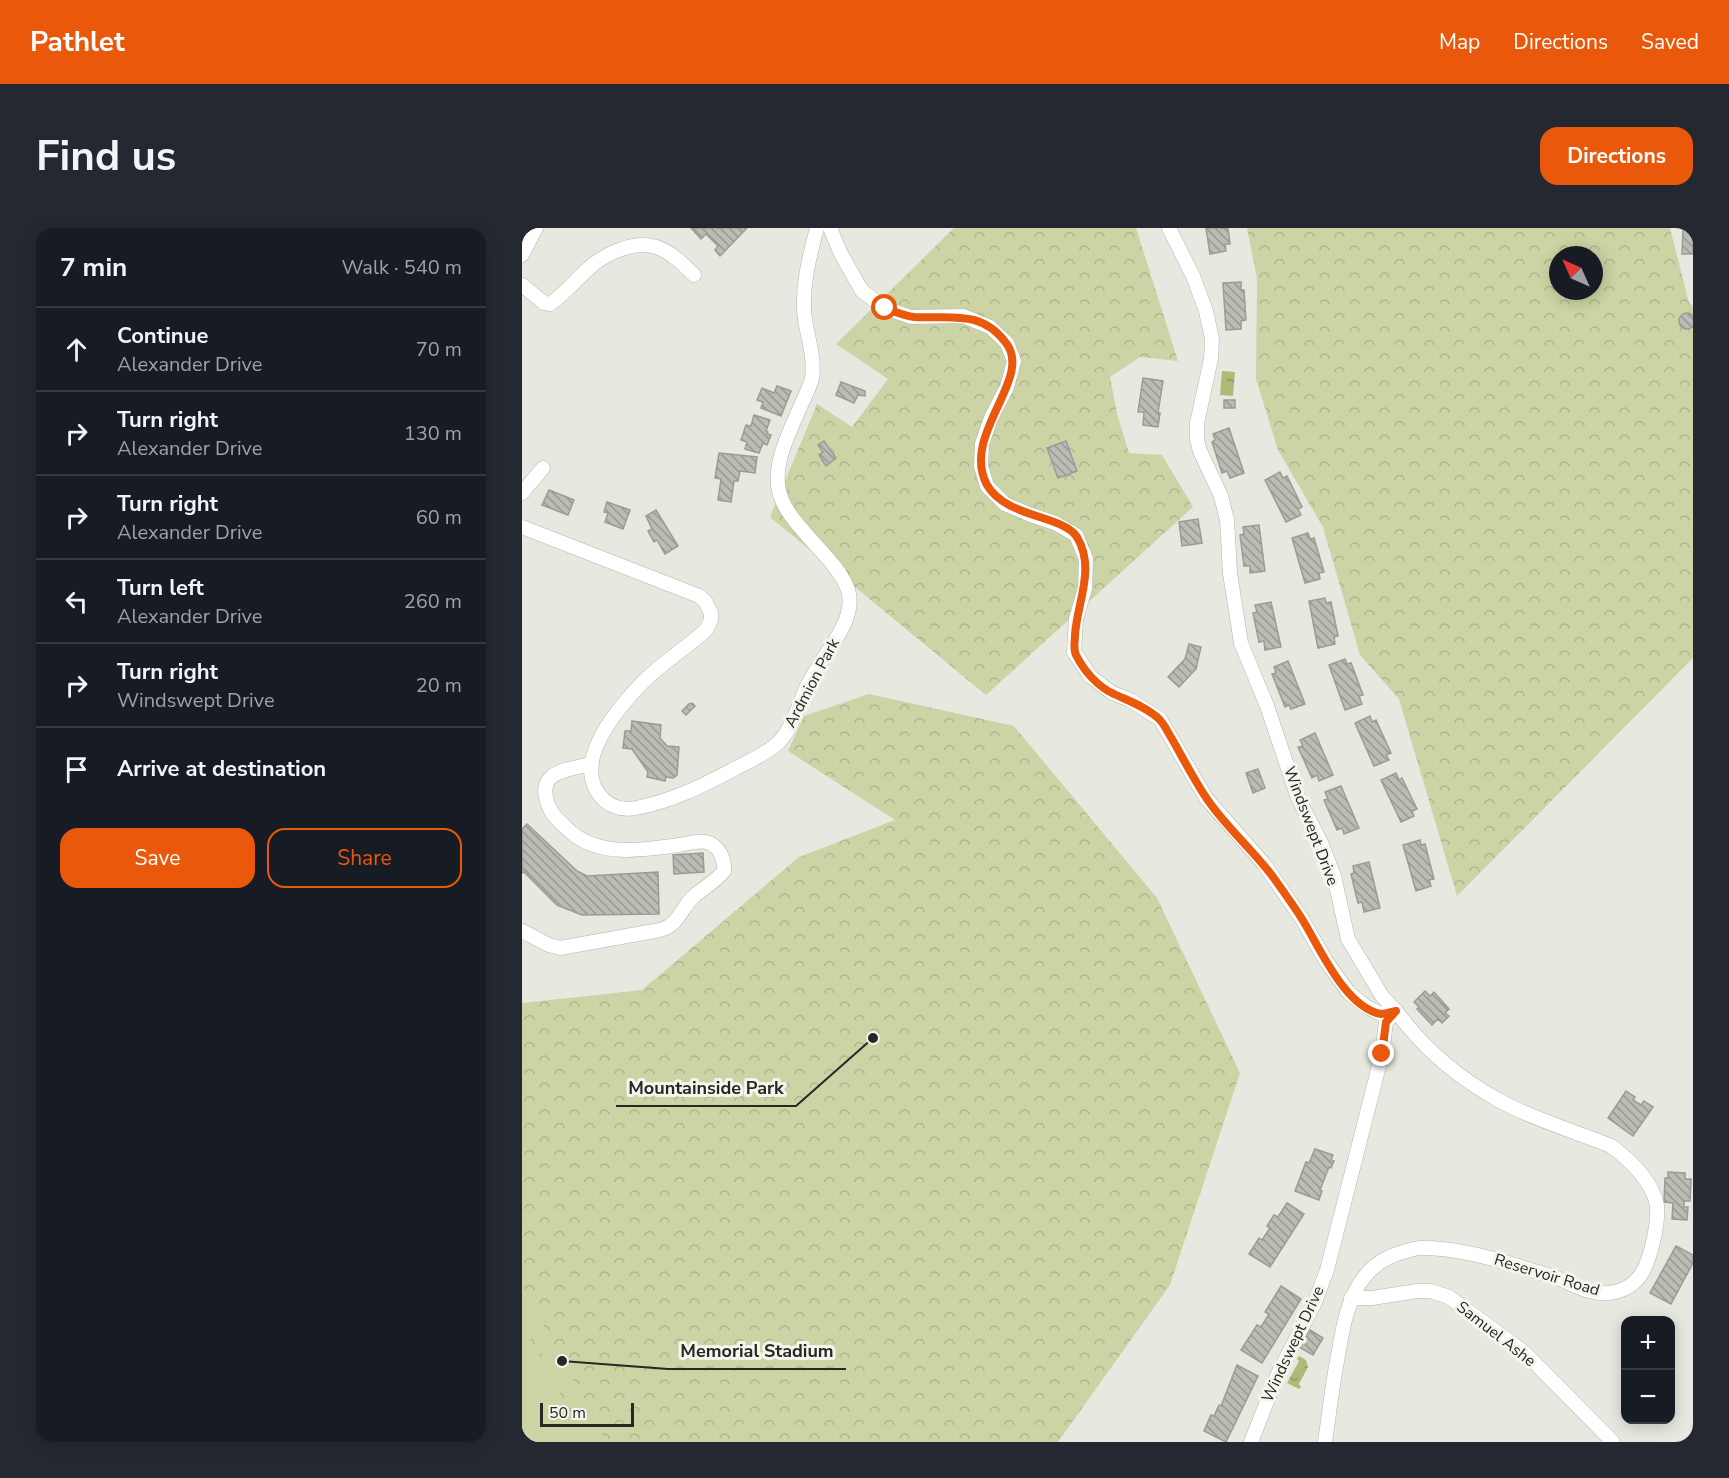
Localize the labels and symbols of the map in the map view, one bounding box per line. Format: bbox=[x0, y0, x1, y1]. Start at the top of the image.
north arrow bbox=[1549, 246, 1603, 300]
route start bbox=[871, 294, 897, 320]
street label: Ardmion Park bbox=[779, 634, 845, 731]
street label: Windswept Drive bbox=[1278, 763, 1344, 889]
route end bbox=[1368, 1040, 1394, 1066]
callout: Mountainside Park bbox=[616, 1070, 796, 1106]
text: Mountainside Park bbox=[628, 1076, 784, 1100]
street label: Reservoir Road bbox=[1492, 1249, 1602, 1301]
street label: Windswept Drive bbox=[1256, 1282, 1330, 1406]
street label: Samuel Ashe bbox=[1452, 1296, 1540, 1372]
callout: Memorial Stadium bbox=[668, 1333, 846, 1369]
text: Memorial Stadium bbox=[680, 1339, 834, 1363]
scale bar bbox=[540, 1400, 634, 1428]

